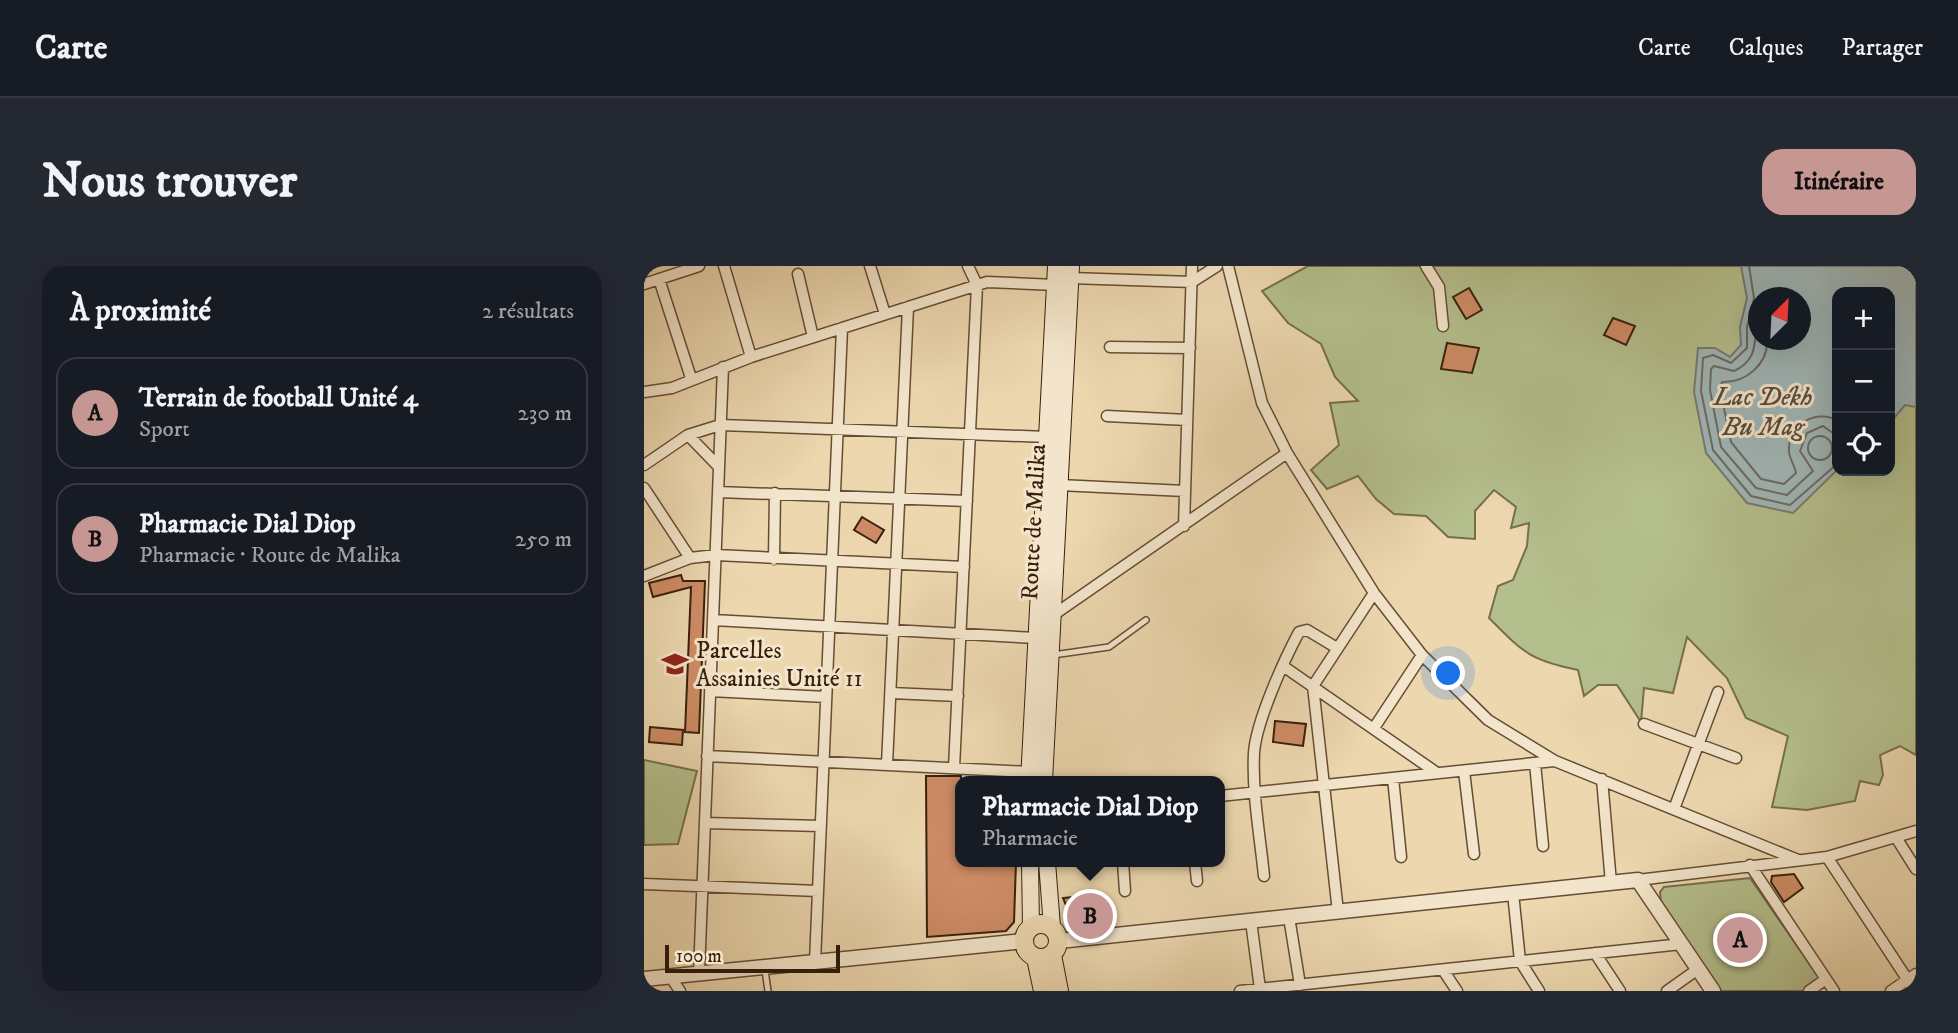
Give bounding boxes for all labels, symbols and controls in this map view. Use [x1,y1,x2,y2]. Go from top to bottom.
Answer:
text: Carte [35,28,107,69]
text: Carte [1638,33,1691,63]
text: Calques [1729,33,1804,63]
text: Partager [1842,33,1923,63]
button: Itinéraire [1762,149,1916,215]
text: Nous trouver [42,151,297,213]
north arrow [1748,287,1811,350]
map controls [1832,287,1895,476]
button: + [1832,287,1895,350]
text: À proximité [70,293,211,330]
text: 2 résultats [482,297,574,326]
button: − [1832,350,1895,413]
water label: Lac Dékh Bu Mag [1711,381,1813,444]
text: Terrain de football Unité 4 [139,382,418,415]
text: A [88,399,102,428]
text: 230 m [518,399,572,428]
button: locate [1832,413,1895,476]
text: Sport [139,415,190,444]
street label: Route de Malika [1015,442,1053,601]
text: Pharmacie Dial Diop [139,508,356,541]
text: B [88,525,102,554]
text: 250 m [515,525,572,554]
text: Pharmacie · Route de Malika [139,541,401,570]
place label: Parcelles Assainies Unité 11 [696,636,863,694]
school or university icon: Parcelles Assainies Unité 11 [660,649,690,679]
your location [1431,656,1465,690]
popup [955,776,1225,867]
text: Pharmacie Dial Diop [982,791,1198,824]
text: Pharmacie [982,824,1078,853]
pin: B [1067,890,1113,942]
pin: A [1717,914,1763,966]
scale bar [665,942,840,974]
text: 100 m [676,945,722,968]

